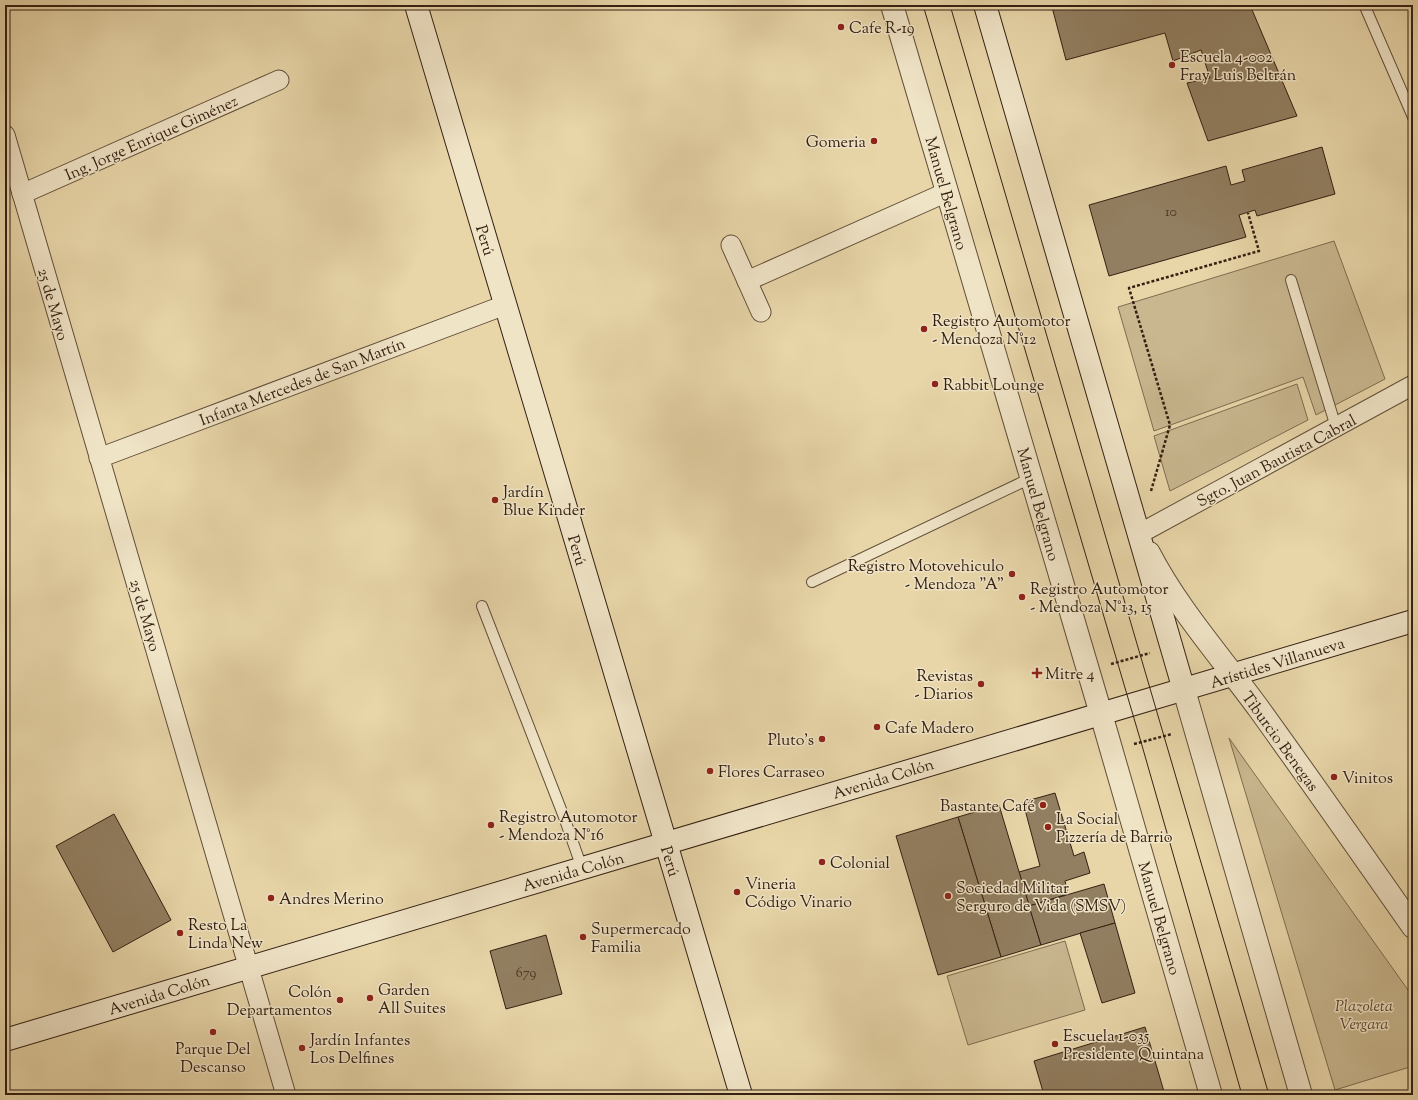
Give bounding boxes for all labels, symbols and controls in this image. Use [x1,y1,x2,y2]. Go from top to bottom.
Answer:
place label: Cafe R-19 [849,18,915,41]
marker: Cafe R-19 [836,22,846,32]
place label: Escuela 4-002 Fray Luis Beltrán [1180,47,1297,88]
marker: Escuela 4-002 Fray Luis Beltrán [1167,60,1177,70]
street label: Ing. Jorge Enrique Giménez [62,91,242,188]
place label: Gomeria [806,132,867,155]
street label: Manuel Belgrano [917,134,972,253]
marker: Gomeria [869,136,879,146]
house number: 10 [1165,203,1177,223]
street label: Perú [468,223,499,259]
street label: 25 de Mayo [30,266,73,344]
place label: Registro Automotor - Mendoza N°12 [932,311,1071,352]
marker: Registro Automotor - Mendoza N°12 [919,324,929,334]
street label: Infanta Mercedes de San Martín [197,333,410,433]
place label: Rabbit Lounge [943,375,1045,398]
marker: Rabbit Lounge [930,379,940,389]
street label: Sgto. Juan Bautista Cabral [1193,410,1362,514]
street label: Manuel Belgrano [1009,445,1064,564]
place label: Jardín Blue Kinder [502,482,585,523]
marker: Jardín Blue Kinder [490,495,500,505]
street label: Perú [560,533,591,569]
place label: Registro Motovehiculo - Mendoza "A" [848,556,1004,597]
marker: Registro Motovehiculo - Mendoza "A" [1007,569,1017,579]
street label: 25 de Mayo [122,577,165,655]
place label: Registro Automotor - Mendoza N°13, 15 [1030,579,1169,620]
marker: Registro Automotor - Mendoza N°13, 15 [1017,592,1027,602]
street label: Arístides Villanueva [1208,633,1349,696]
place label: Mitre 4 [1045,664,1095,687]
place label: Revistas - Diarios [914,666,973,707]
marker: Mitre 4 [1032,668,1042,678]
marker: Revistas - Diarios [976,679,986,689]
street label: Tiburcio Benegas [1235,688,1323,797]
place label: Cafe Madero [885,718,974,741]
marker: Cafe Madero [872,722,882,732]
place label: Pluto's [768,730,814,753]
marker: Pluto's [817,734,827,744]
street label: Avenida Colón [830,754,938,807]
place label: Flores Carraseo [718,762,825,785]
marker: Flores Carraseo [705,766,715,776]
place label: Vinitos [1342,768,1393,791]
marker: Vinitos [1329,772,1339,782]
place label: Bastante Café [940,796,1035,819]
marker: Bastante Café [1038,800,1048,810]
place label: Registro Automotor - Mendoza N°16 [499,807,638,848]
place label: La Social Pizzería de Barrio [1056,809,1173,850]
marker: Registro Automotor - Mendoza N°16 [486,820,496,830]
marker: La Social Pizzería de Barrio [1043,822,1053,832]
street label: Perú [653,844,684,880]
street label: Avenida Colón [520,848,628,899]
place label: Colonial [830,853,891,876]
marker: Colonial [817,857,827,867]
street label: Manuel Belgrano [1130,859,1185,978]
place label: Vineria Código Vinario [745,874,852,915]
place label: Sociedad Militar Serguro de Vida (SMSV) [956,878,1126,919]
marker: Vineria Código Vinario [732,887,742,897]
place label: Andres Merino [279,889,384,912]
marker: Sociedad Militar Serguro de Vida (SMSV) [943,891,953,901]
marker: Andres Merino [266,893,276,903]
place label: Resto La Linda New [188,915,263,956]
place label: Supermercado Familia [591,919,691,960]
marker: Resto La Linda New [175,928,185,938]
marker: Supermercado Familia [578,932,588,942]
house number: 679 [516,964,536,984]
street label: Avenida Colón [106,970,214,1023]
place label: Garden All Suites [378,980,446,1021]
place label: Colón Departamentos [227,982,333,1023]
marker: Garden All Suites [365,993,375,1003]
marker: Colón Departamentos [335,995,345,1005]
park label: Plazoleta Vergara [1335,996,1393,1037]
place label: Escuela 1-035 Presidente Quintana [1063,1026,1205,1067]
marker: Parque Del Descanso [208,1027,218,1037]
place label: Jardín Infantes Los Delfines [309,1030,410,1071]
place label: Parque Del Descanso [175,1039,251,1080]
marker: Escuela 1-035 Presidente Quintana [1050,1039,1060,1049]
marker: Jardín Infantes Los Delfines [297,1043,307,1053]

